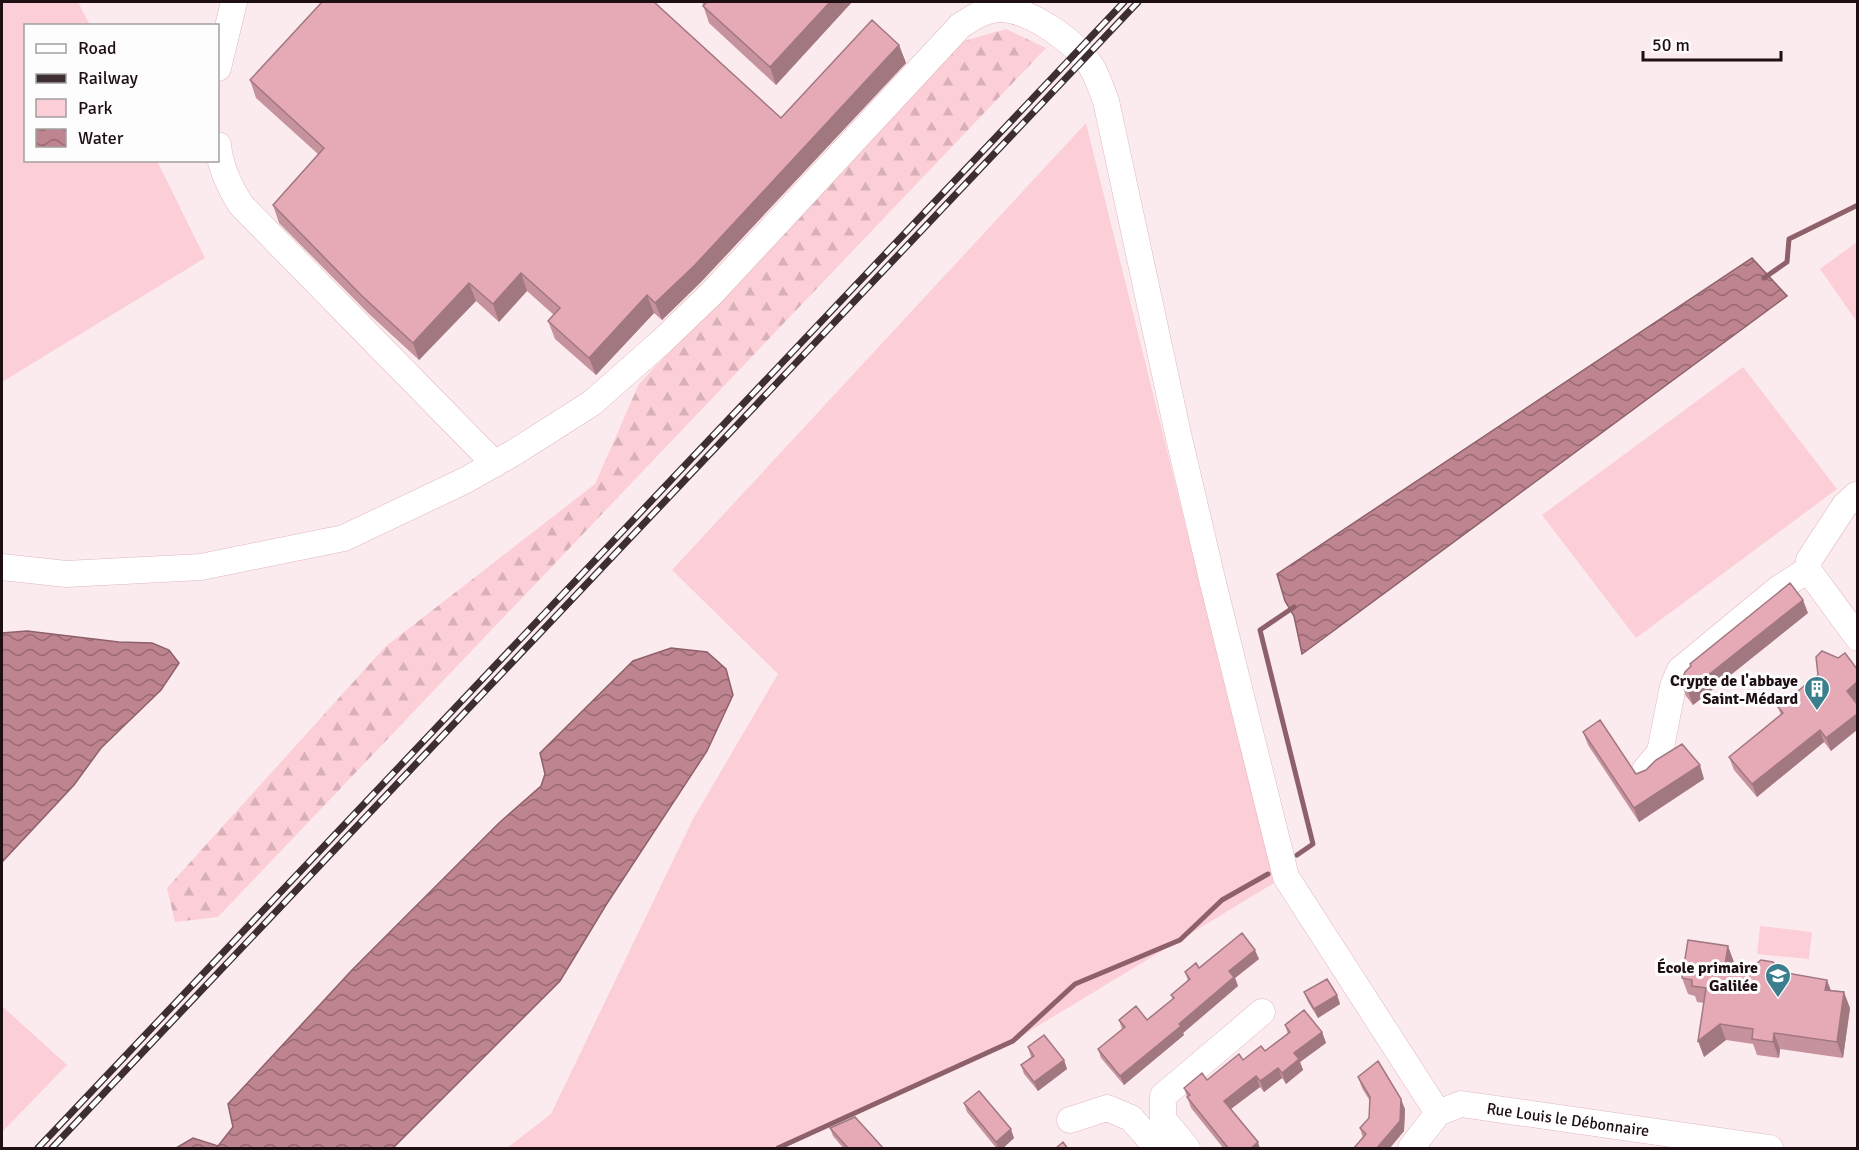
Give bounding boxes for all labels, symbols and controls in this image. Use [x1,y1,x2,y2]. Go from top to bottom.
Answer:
legend [24,24,219,162]
scale bar [1643,24,1781,62]
text: 50 m [1652,34,1690,56]
text: Road [78,37,117,59]
text: Railway [78,67,139,89]
text: Park [78,97,113,119]
text: Water [78,127,124,149]
place label: Crypte de l'abbaye Saint-Médard [1670,671,1798,709]
building icon: Crypte de l'abbaye Saint-Médard [1802,674,1832,712]
place label: École primaire Galilée [1657,958,1758,996]
school or university icon: École primaire Galilée [1763,961,1793,999]
street label: Rue Louis le Débonnaire [1485,1099,1650,1141]

